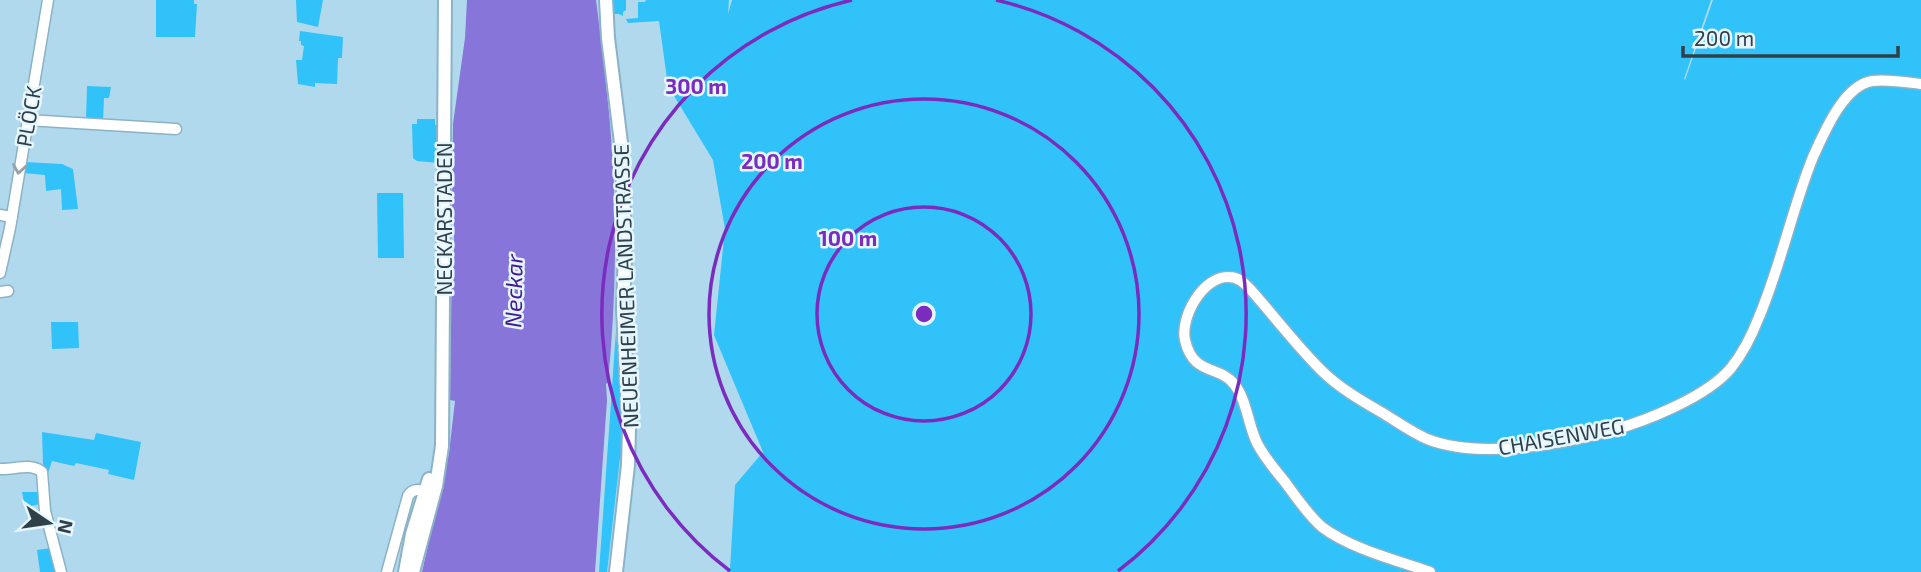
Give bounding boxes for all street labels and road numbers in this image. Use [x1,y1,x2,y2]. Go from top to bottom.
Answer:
street label: PLÖCK [10,83,46,148]
street label: NECKARSTADEN [431,142,456,296]
street label: NEUENHEIMER LANDSTRASSE [608,144,642,428]
street label: CHAISENWEG [1496,413,1626,459]

